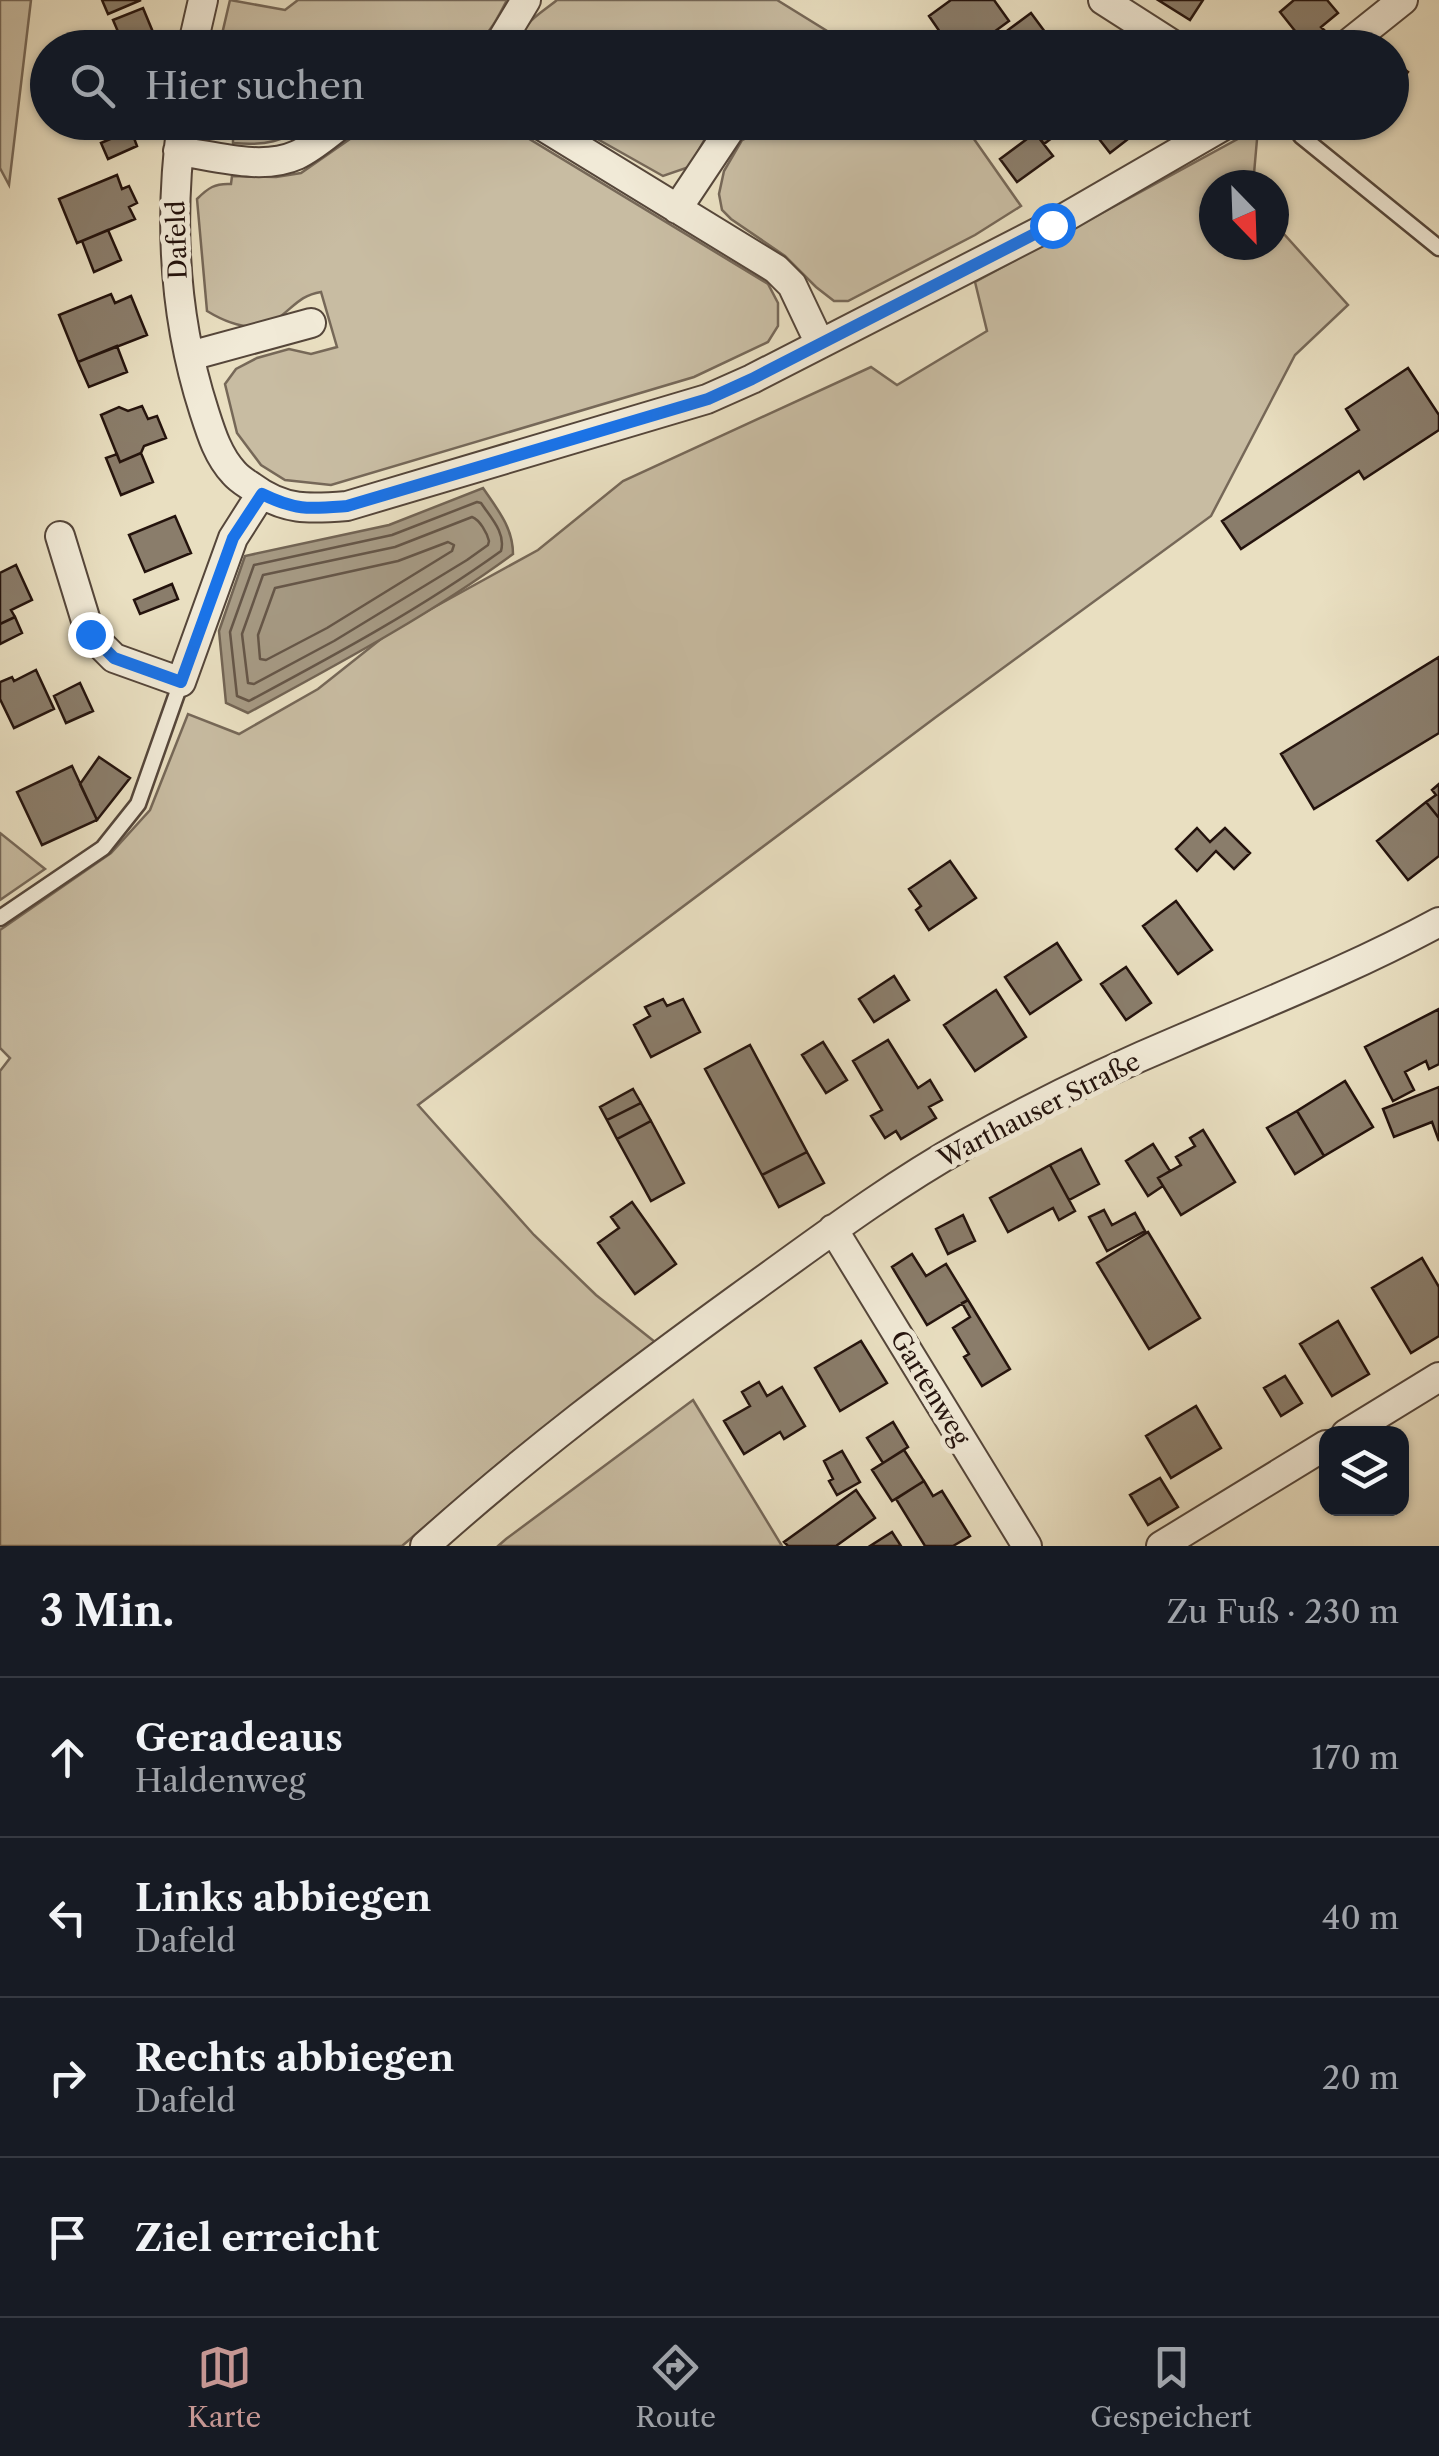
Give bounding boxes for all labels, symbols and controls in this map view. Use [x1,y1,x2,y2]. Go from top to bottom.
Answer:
search box [30,30,1409,140]
icon: search [65,58,120,113]
text: Hier suchen [145,62,365,109]
north arrow [1199,170,1289,260]
street label: Dafeld [160,200,194,280]
route start [1030,203,1076,249]
route end [68,612,114,658]
street label: Warthauser Straße [932,1046,1145,1175]
street label: Gartenweg [884,1325,977,1452]
map controls [1319,1426,1409,1516]
button: layers [1319,1426,1409,1516]
text: 3 Min. [40,1585,174,1637]
text: Zu Fuß · 230 m [1167,1592,1399,1631]
text: Geradeaus [135,1714,343,1761]
icon: ahead [40,1730,95,1785]
text: 170 m [1311,1738,1399,1777]
text: Haldenweg [135,1761,306,1800]
text: Links abbiegen [135,1874,431,1921]
icon: left [40,1890,95,1945]
text: 40 m [1322,1898,1399,1937]
text: Dafeld [135,1921,236,1960]
text: Rechts abbiegen [135,2034,454,2081]
icon: right [40,2050,95,2105]
text: 20 m [1322,2058,1399,2097]
text: Dafeld [135,2081,236,2120]
icon: arrive [40,2210,95,2265]
text: Ziel erreicht [135,2214,379,2261]
tab: Karte [187,2340,261,2434]
tab: Route [636,2340,716,2434]
tab: Gespeichert [1090,2340,1252,2434]

